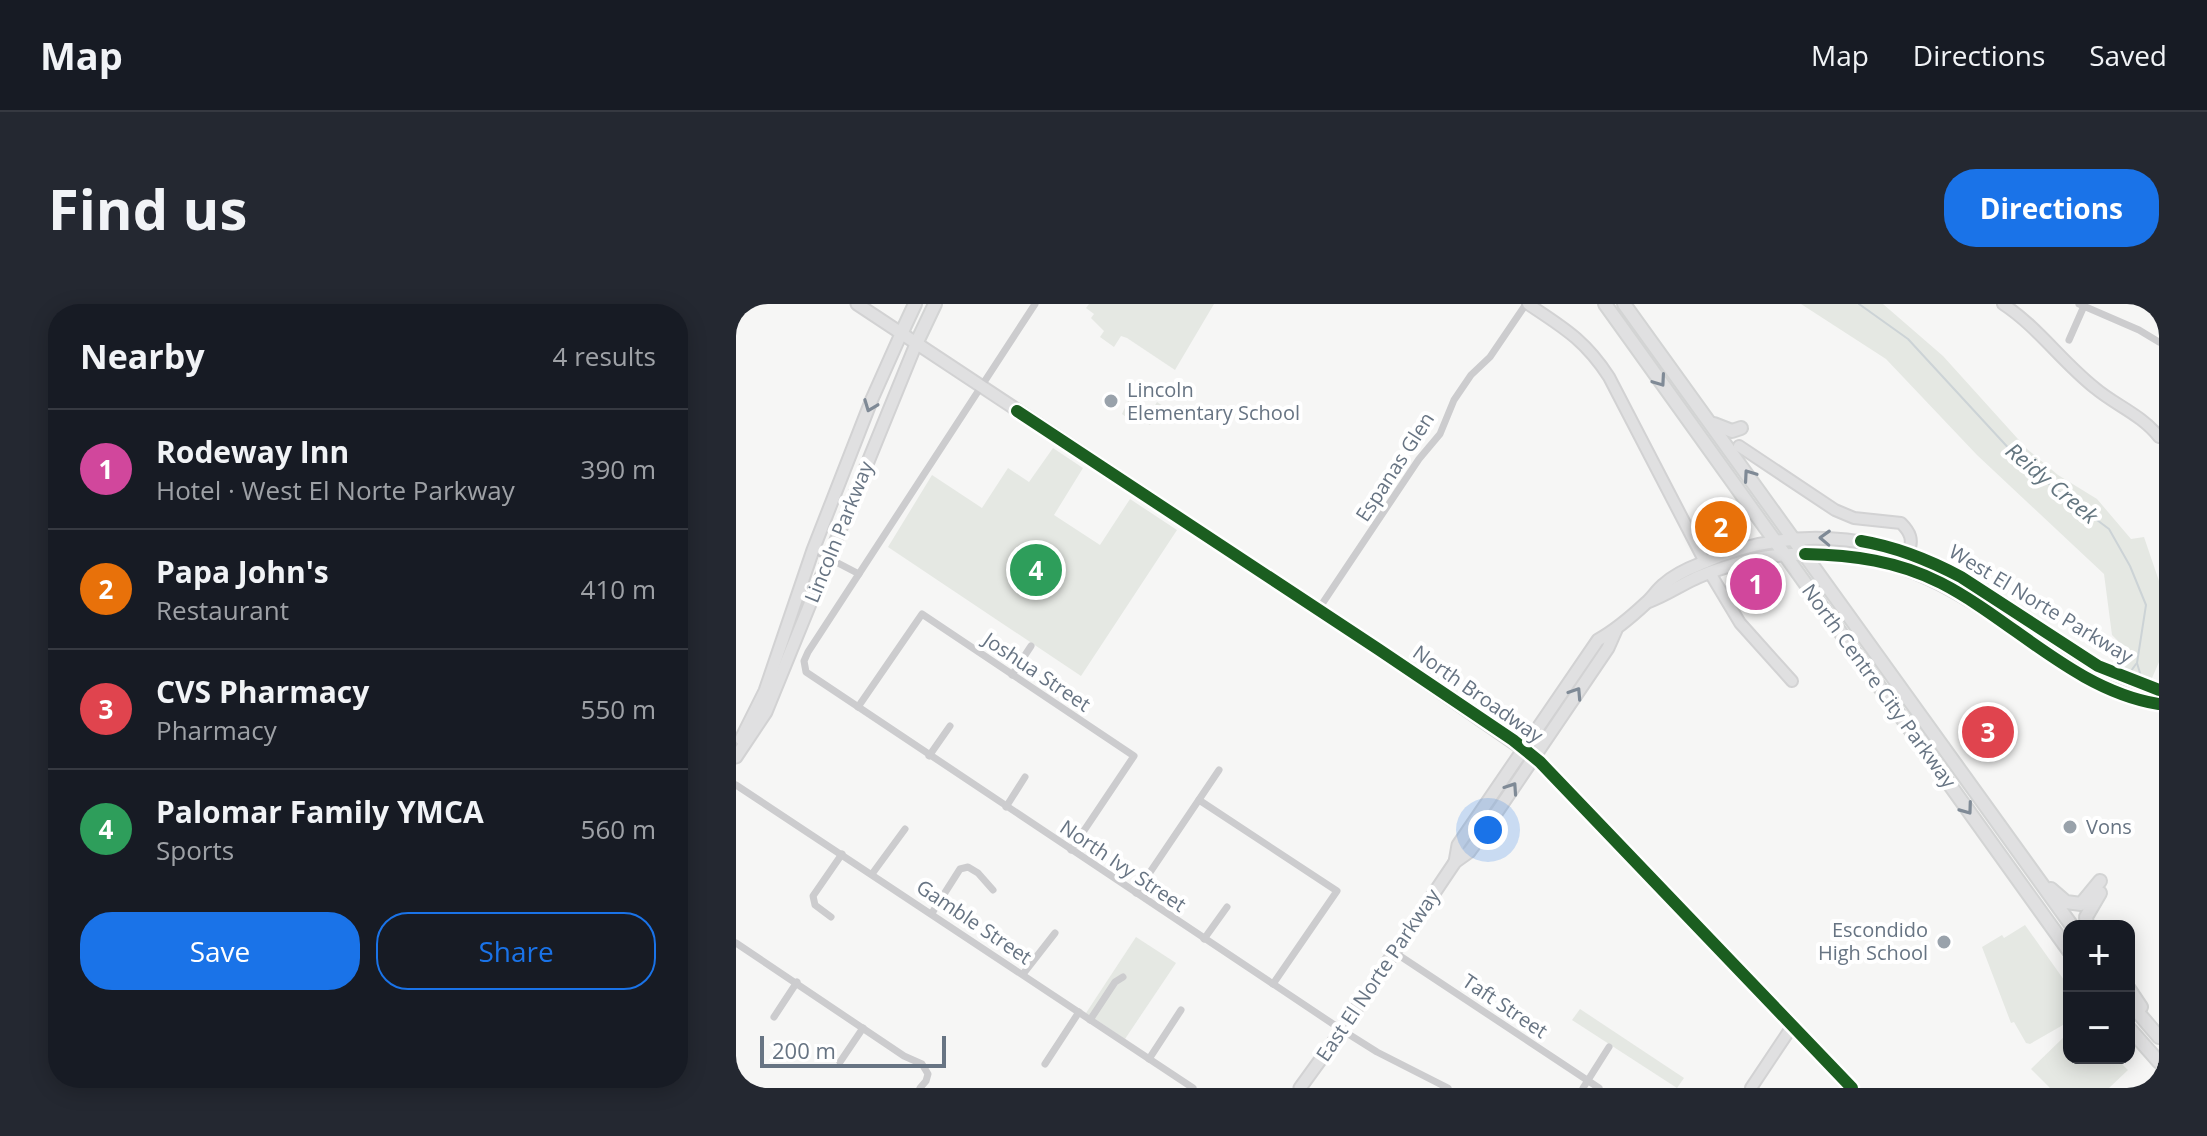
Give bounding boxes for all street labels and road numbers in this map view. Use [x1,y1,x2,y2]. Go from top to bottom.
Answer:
street label: Espanas Glen [1349,407,1440,527]
street label: Lincoln Parkway [798,456,880,607]
street label: West El Norte Parkway [1944,538,2139,670]
street label: North Centre City Parkway [1796,578,1963,794]
street label: Joshua Street [977,625,1096,717]
street label: North Broadway [1408,639,1549,749]
street label: North Ivy Street [1055,813,1192,918]
street label: Gamble Street [911,873,1037,970]
street label: East El Norte Parkway [1310,882,1446,1066]
street label: Taft Street [1458,967,1553,1044]

